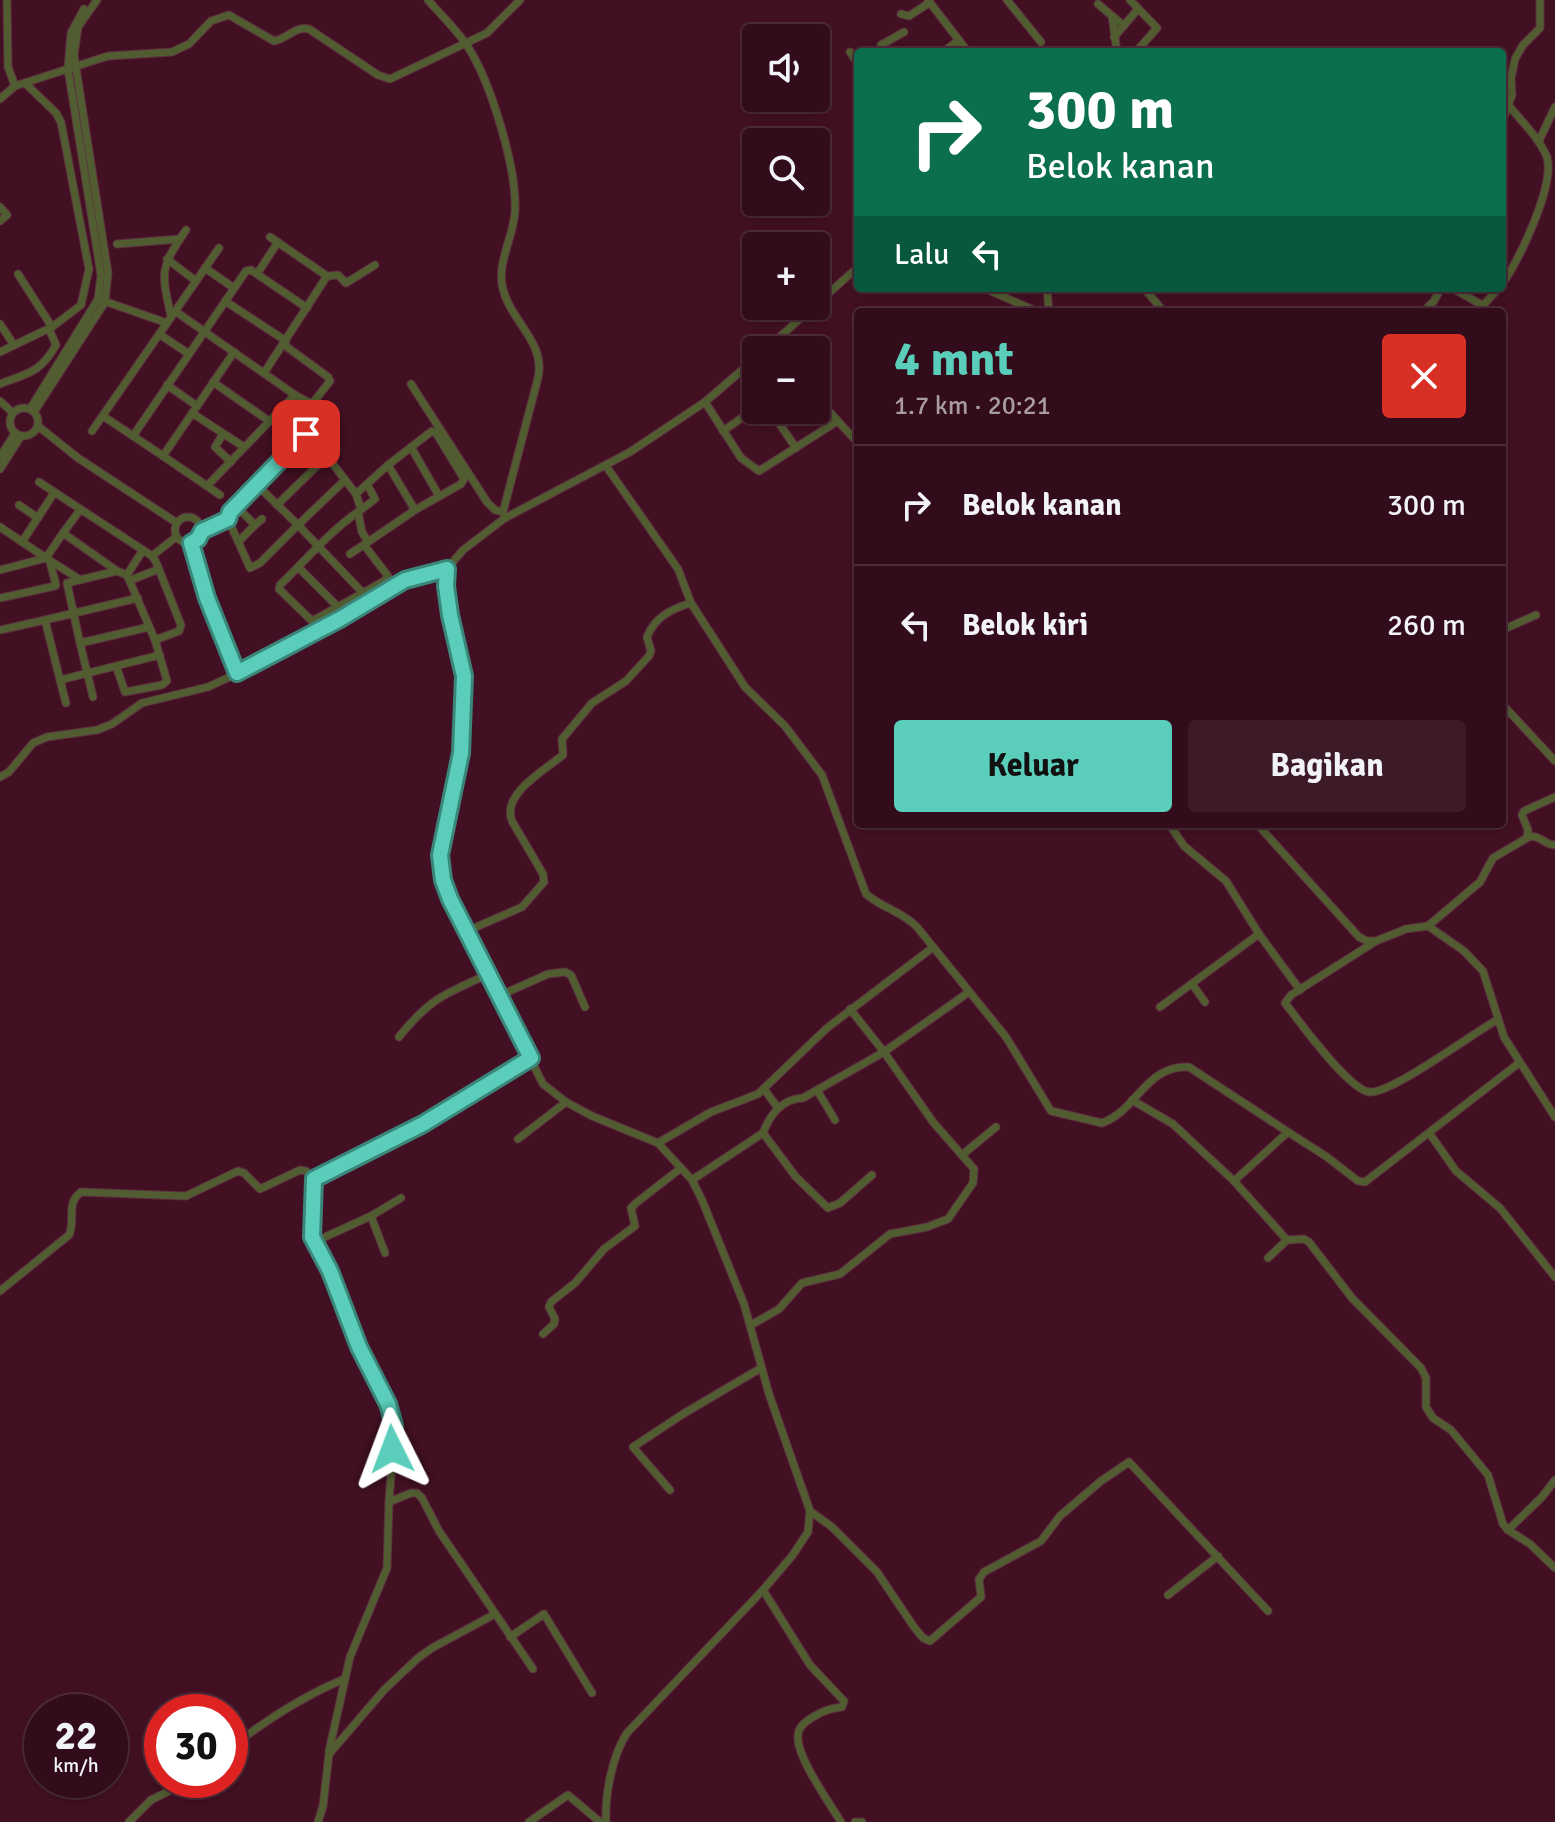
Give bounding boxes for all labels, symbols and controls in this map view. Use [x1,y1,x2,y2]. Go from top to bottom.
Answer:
map controls [742,24,830,424]
button: sound [742,24,830,112]
text: 300 m [1026,75,1174,144]
icon: right [894,80,998,184]
button: search [742,128,830,216]
text: Belok kanan [1026,144,1215,189]
button: + [742,232,830,320]
icon: left [965,232,1009,276]
text: Lalu [894,236,949,273]
text: 4 mnt [894,330,1014,389]
button: close [1382,334,1466,418]
button: − [742,336,830,424]
text: 1.7 km · 20:21 [894,390,1051,422]
pin [272,400,340,468]
icon: arrive [284,412,328,456]
icon: right [894,483,938,527]
text: Belok kanan [962,487,1122,524]
text: 300 m [1387,487,1466,524]
icon: left [894,603,938,647]
text: Belok kiri [962,607,1088,644]
text: 260 m [1387,607,1466,644]
button: Keluar [894,720,1172,812]
button: Bagikan [1188,720,1466,812]
position arrow [350,1407,434,1491]
speed limit sign: 30 [144,1694,248,1798]
text: 22 [54,1711,98,1761]
text: km/h [53,1753,99,1778]

